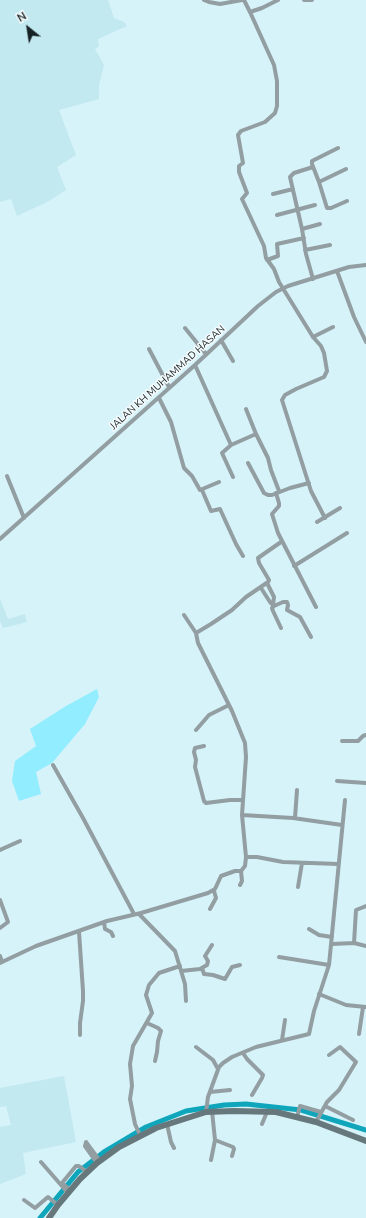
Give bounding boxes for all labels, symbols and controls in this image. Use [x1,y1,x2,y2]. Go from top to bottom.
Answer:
north arrow [8,8,48,48]
text: N [14,9,29,26]
street label: JALAN KH MUHAMMAD HASAN [108,323,228,433]

